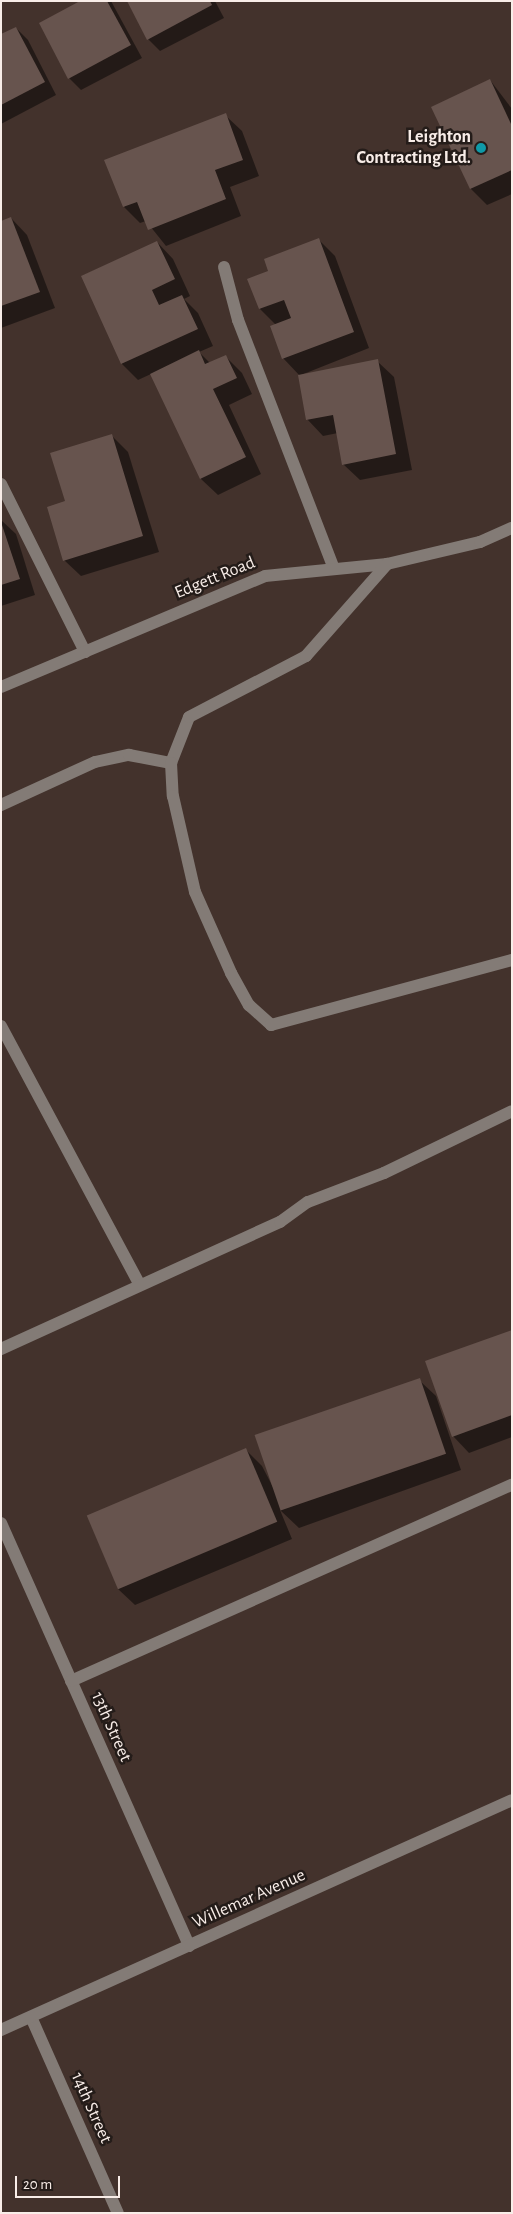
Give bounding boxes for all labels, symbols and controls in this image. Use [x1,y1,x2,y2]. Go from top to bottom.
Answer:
place label: Leighton Contracting Ltd. [357,127,471,170]
marker: Leighton Contracting Ltd. [475,142,487,154]
street label: Edgett Road [172,552,258,604]
street label: 13th Street [86,1689,136,1765]
street label: Willemar Avenue [189,1864,309,1934]
street label: 14th Street [66,2069,116,2147]
scale bar [18,2166,122,2198]
text: 20 m [23,2177,52,2192]

